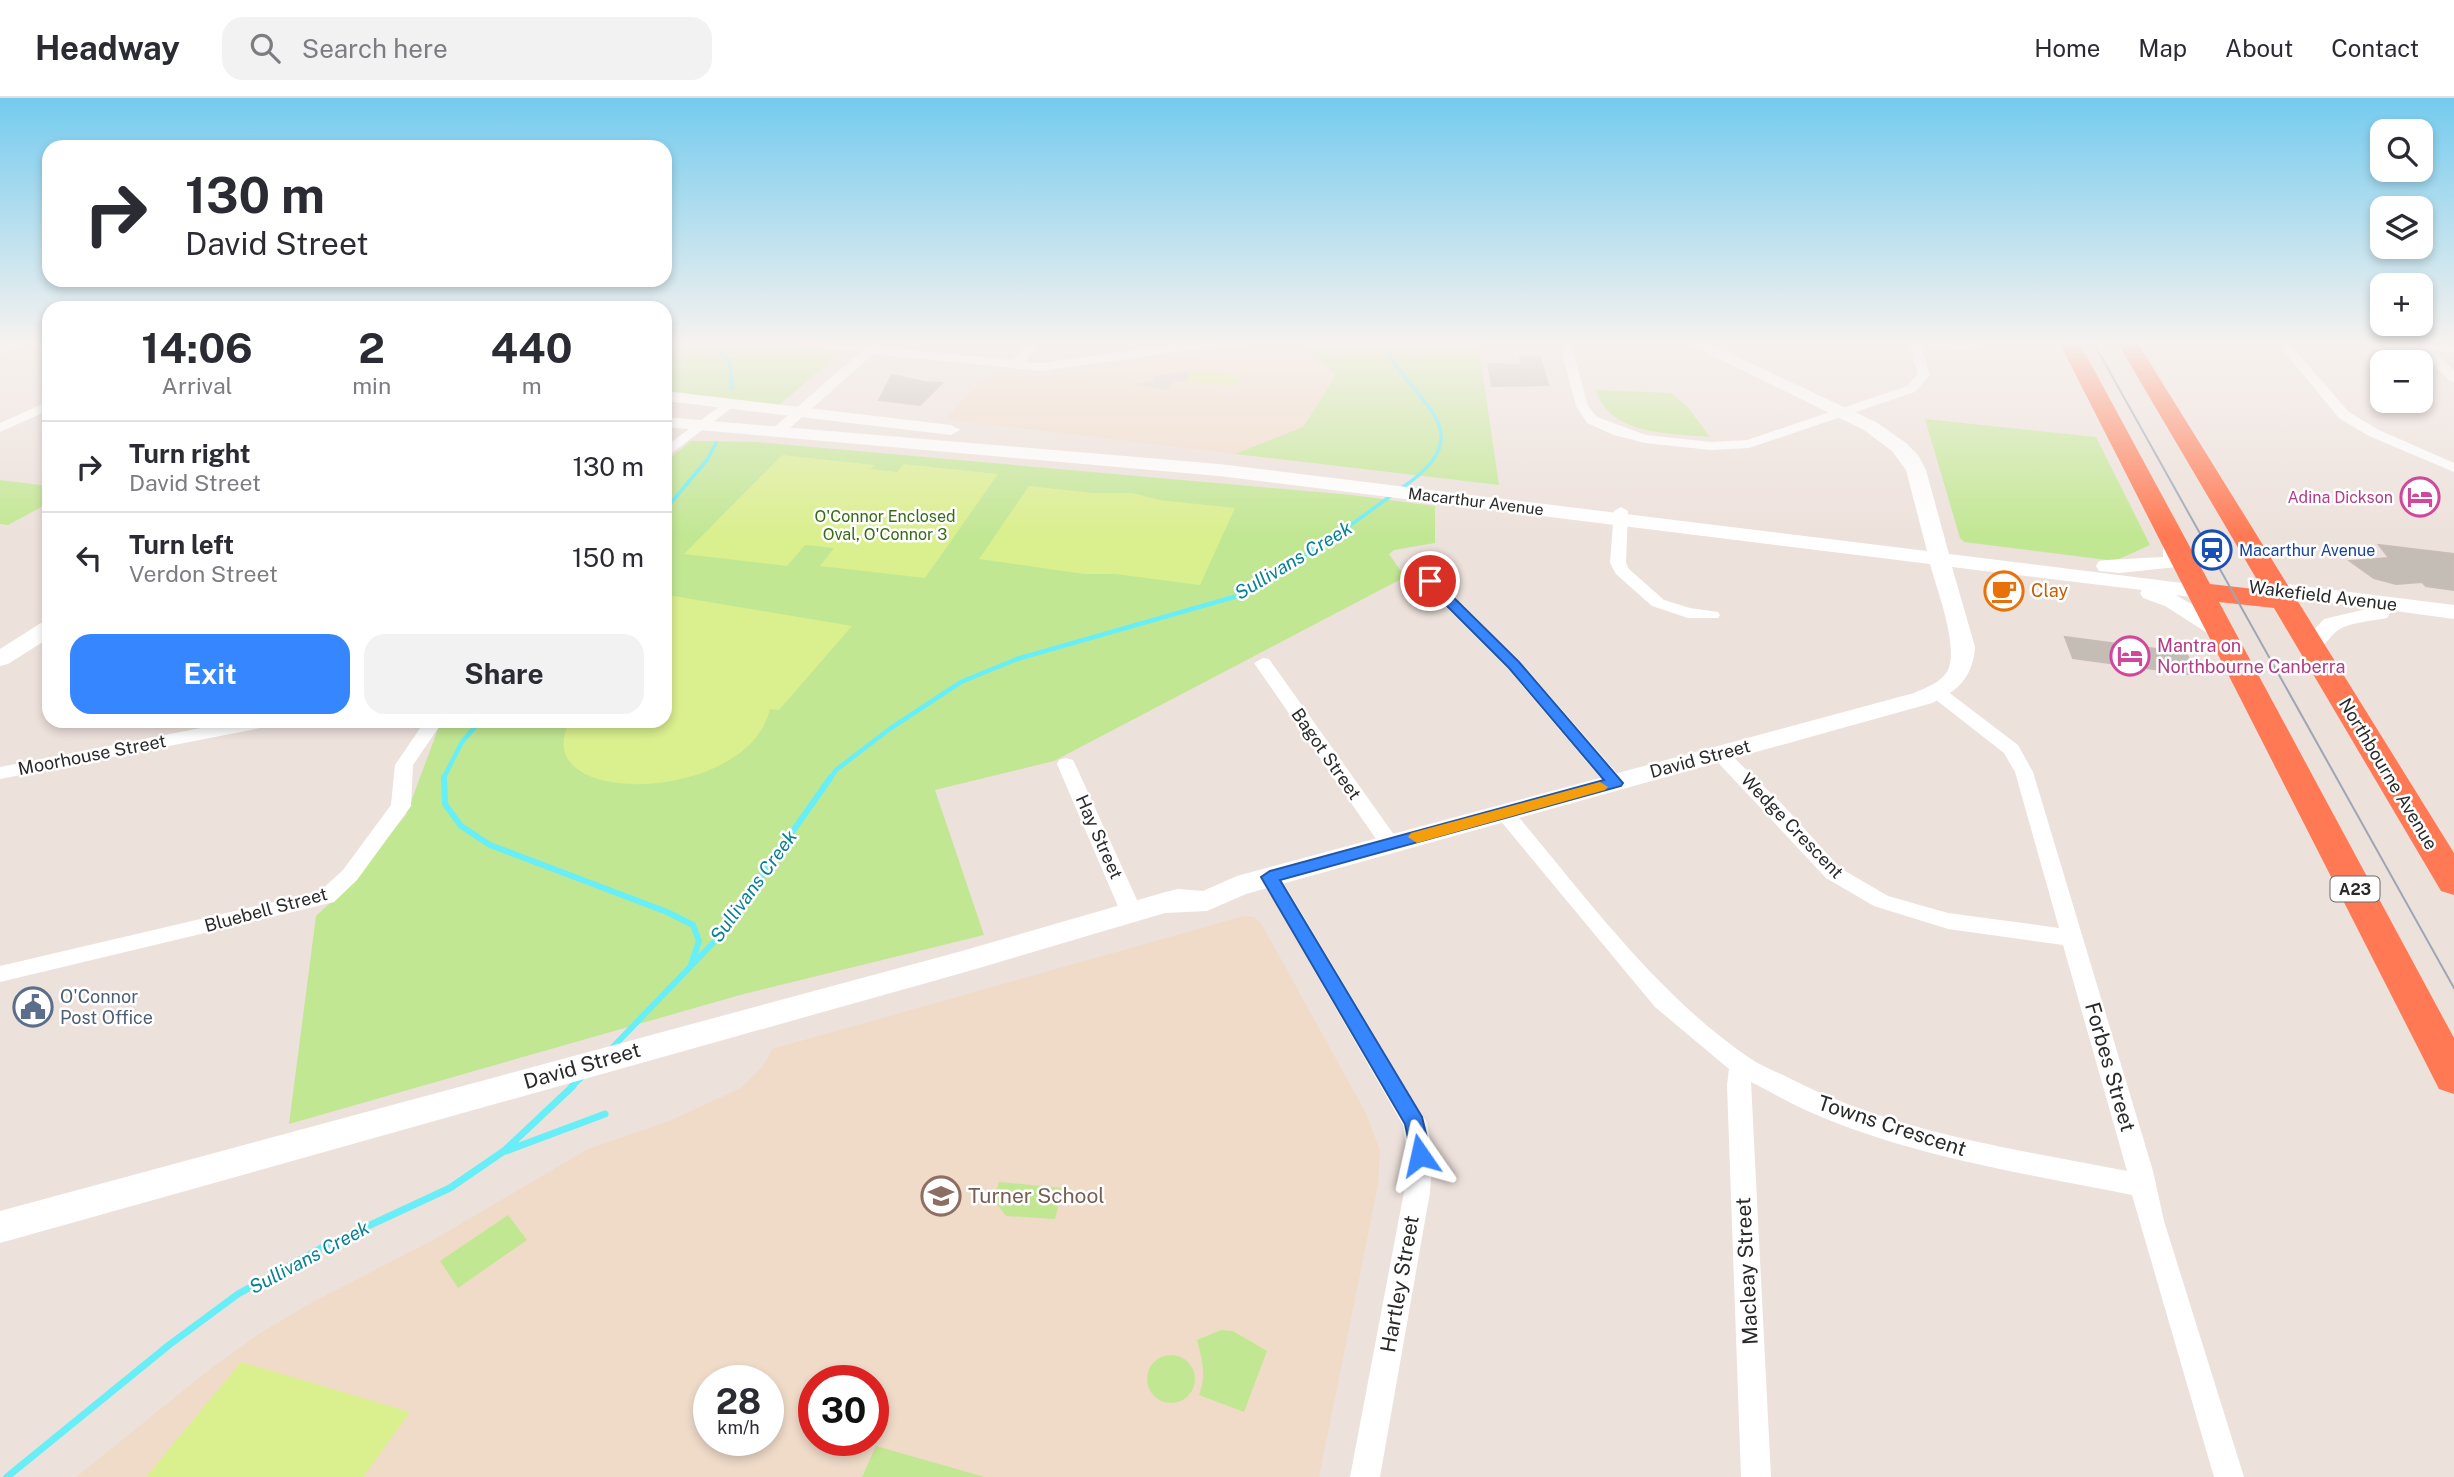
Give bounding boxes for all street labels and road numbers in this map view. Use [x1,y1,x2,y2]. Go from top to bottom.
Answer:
street label: Macarthur Avenue [1407,484,1545,519]
street label: Wakefield Avenue [2248,576,2399,615]
street label: Northbourne Avenue [2335,694,2442,853]
street label: Bagot Street [1287,704,1366,803]
street label: Moorhouse Street [16,730,168,779]
street label: David Street [1647,735,1753,782]
street label: Wedge Crescent [1737,769,1848,883]
street label: Hay Street [1072,791,1127,882]
road number: A23 [2330,876,2380,902]
street label: Bluebell Street [202,883,330,936]
street label: Forbes Street [2080,999,2141,1135]
street label: David Street [520,1037,643,1094]
street label: Towns Crescent [1815,1090,1970,1161]
street label: Macleay Street [1730,1197,1763,1346]
street label: Hartley Street [1375,1213,1424,1354]

